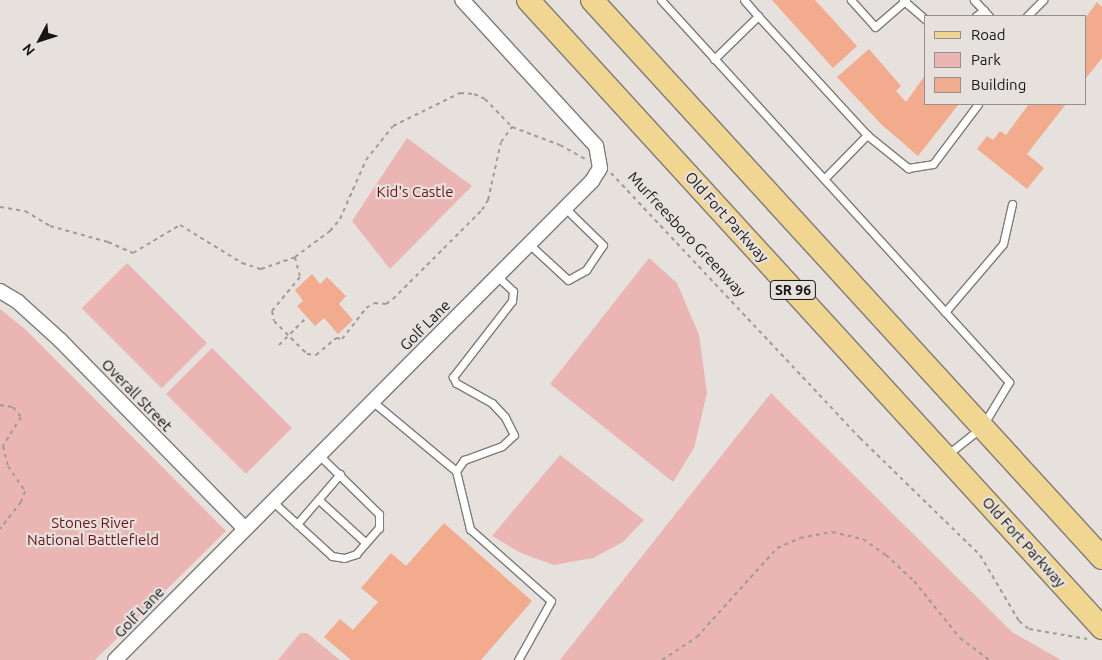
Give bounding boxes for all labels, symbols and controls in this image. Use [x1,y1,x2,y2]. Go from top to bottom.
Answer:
north arrow [15,15,65,65]
legend [924,15,1087,105]
text: Road [971,26,1006,43]
text: N [19,41,38,59]
text: Park [971,51,1001,68]
text: Building [971,76,1026,93]
street label: Murfreesboro Greenway [624,168,750,300]
street label: Old Fort Parkway [682,168,772,266]
park label: Kid's Castle [377,183,453,201]
road number: SR 96 [769,278,817,302]
street label: Golf Lane [396,296,454,354]
street label: Overall Street [98,355,176,435]
street label: Old Fort Parkway [979,493,1069,591]
park label: Stones River National Battlefield [27,513,159,548]
street label: Golf Lane [110,583,168,641]

